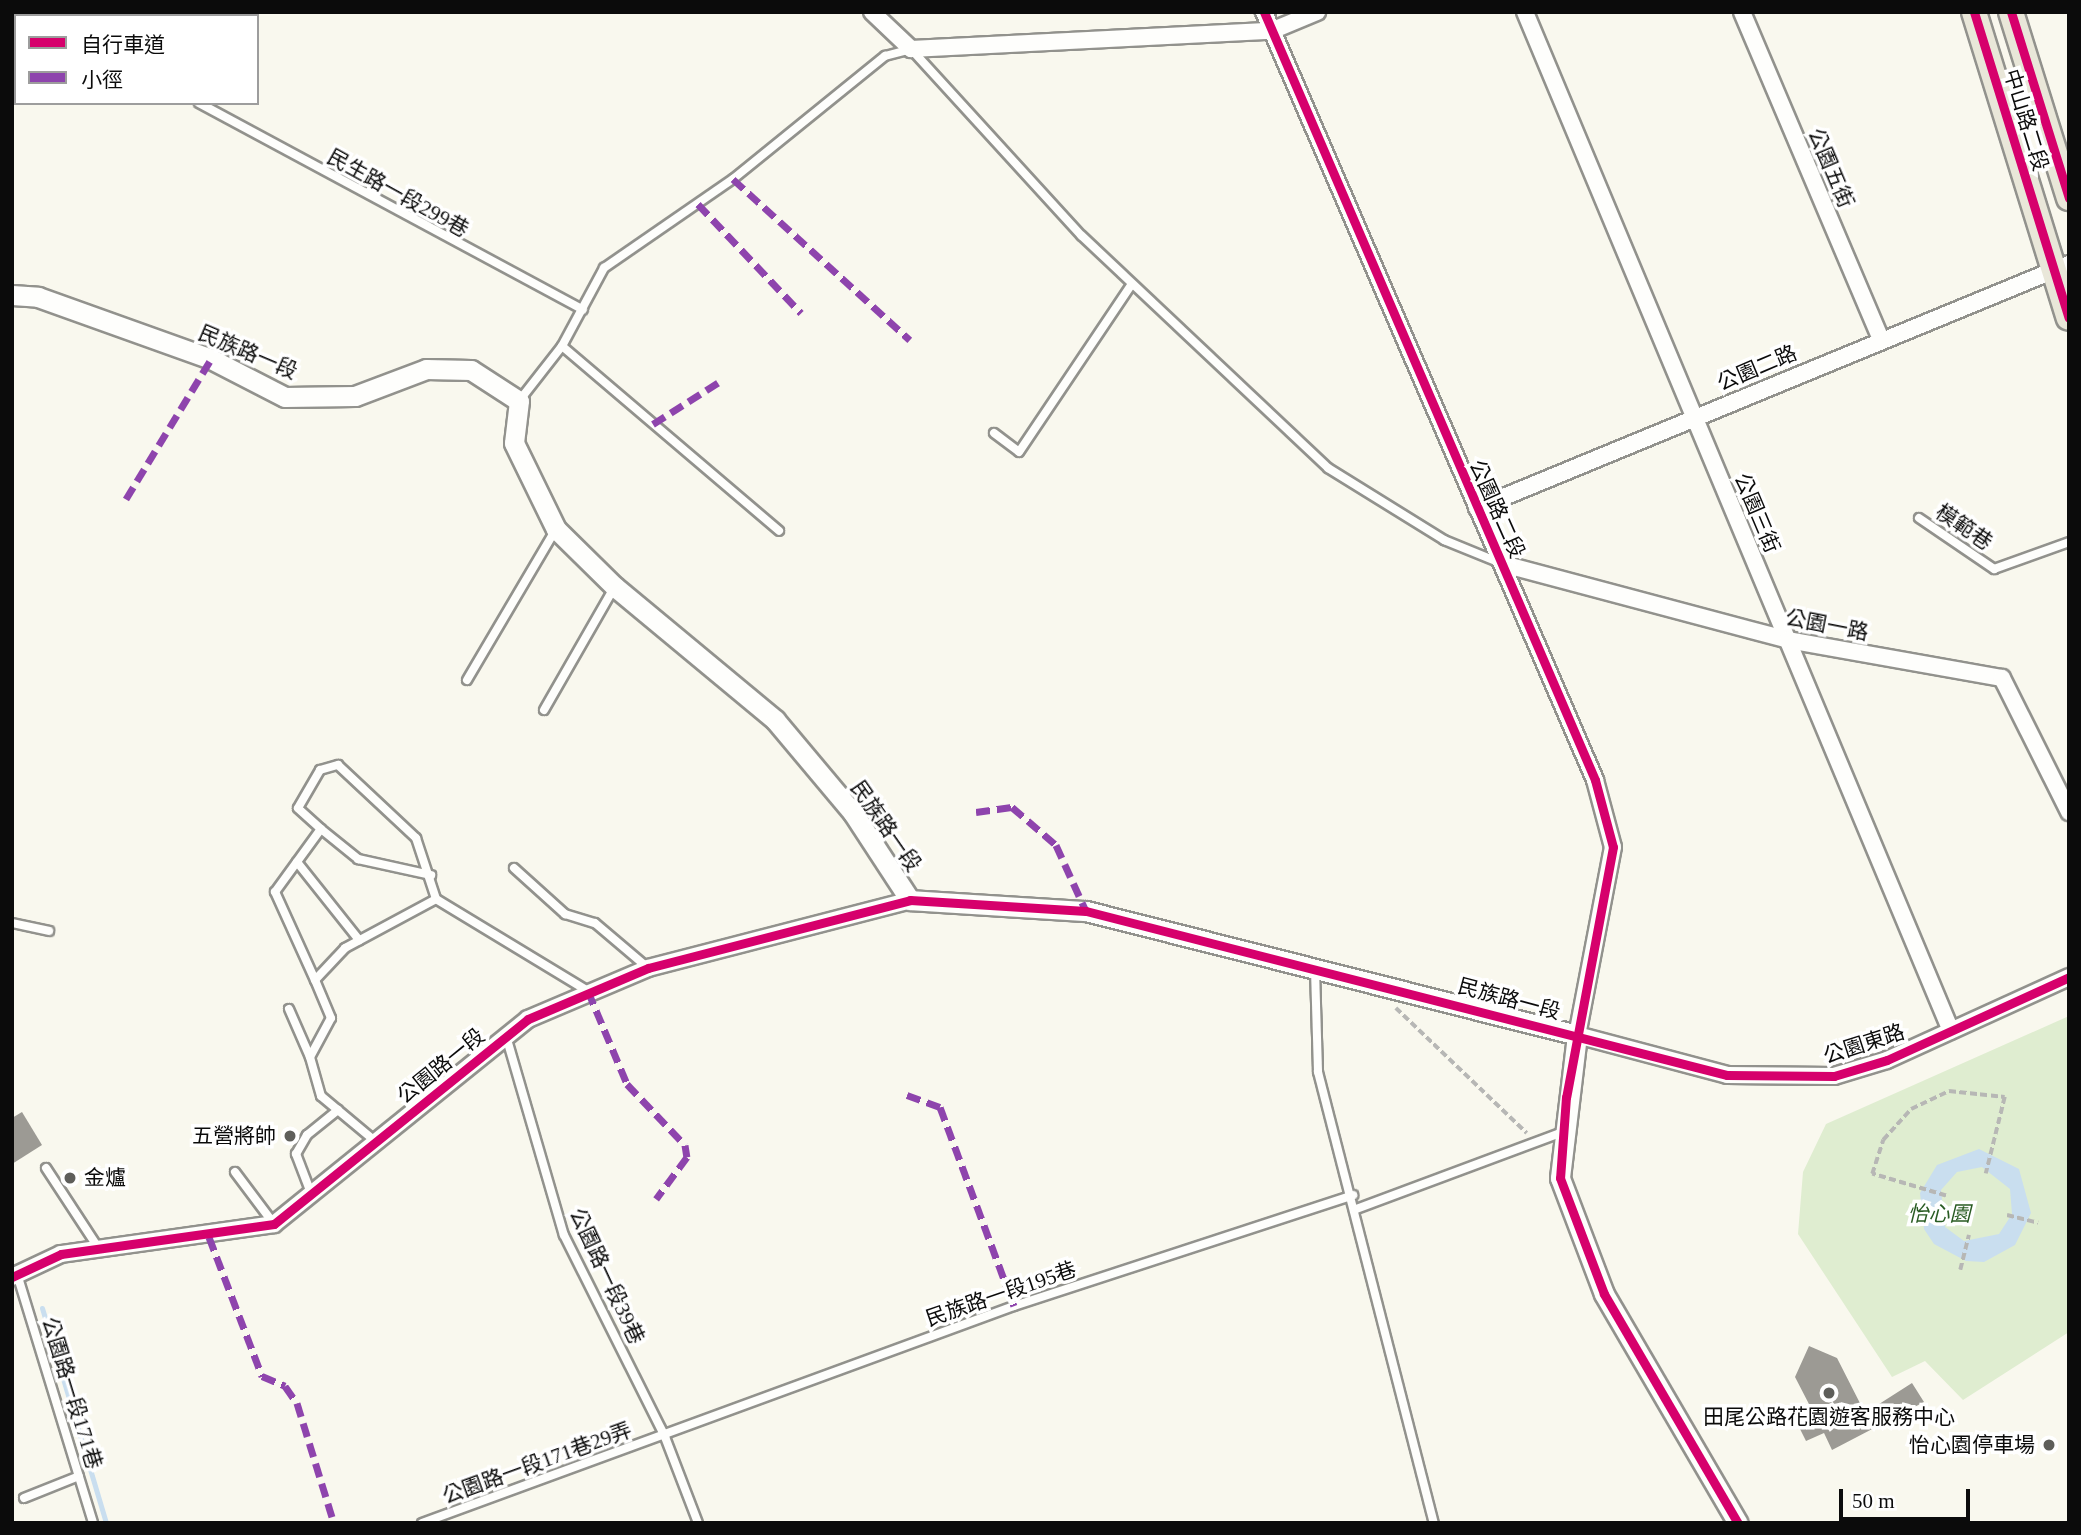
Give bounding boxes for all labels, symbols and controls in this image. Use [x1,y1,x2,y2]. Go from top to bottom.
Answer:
legend [14,14,259,105]
text: 自行車道 [81,33,165,57]
street label: 中山路二段 [1999,66,2053,174]
text: 小徑 [81,68,123,92]
street label: 公園五街 [1803,124,1859,212]
street label: 民生路一段299巷 [323,144,473,242]
street label: 民族路一段 [195,320,301,384]
street label: 公園二路 [1713,340,1801,396]
street label: 公園路二段 [1464,456,1530,562]
street label: 公園三街 [1729,469,1785,557]
street label: 模範巷 [1931,499,1997,555]
street label: 公園一路 [1783,605,1871,645]
street label: 民族路一段 [846,776,926,876]
street label: 民族路一段 [1455,973,1563,1025]
street label: 公園東路 [1820,1019,1908,1069]
street label: 公園路一段 [392,1023,490,1109]
place label: 五營將帥 [192,1123,276,1149]
marker: 五營將帥 [282,1128,298,1144]
place label: 金爐 [84,1165,126,1191]
marker: 金爐 [62,1170,78,1186]
park label: 怡心園 [1908,1201,1970,1227]
street label: 公園路一段39巷 [565,1204,649,1348]
street label: 民族路一段195巷 [922,1256,1080,1332]
street label: 公園路一段171巷 [37,1314,107,1472]
marker: 田尾公路花園遊客服務中心 [1821,1385,1837,1401]
place label: 田尾公路花園遊客服務中心 [1703,1404,1955,1430]
street label: 公園路一段171巷29弄 [439,1417,635,1509]
place label: 怡心園停車場 [1909,1432,2035,1458]
marker: 怡心園停車場 [2041,1437,2057,1453]
scale bar [1843,1476,1974,1520]
text: 50 m [1852,1489,1895,1513]

